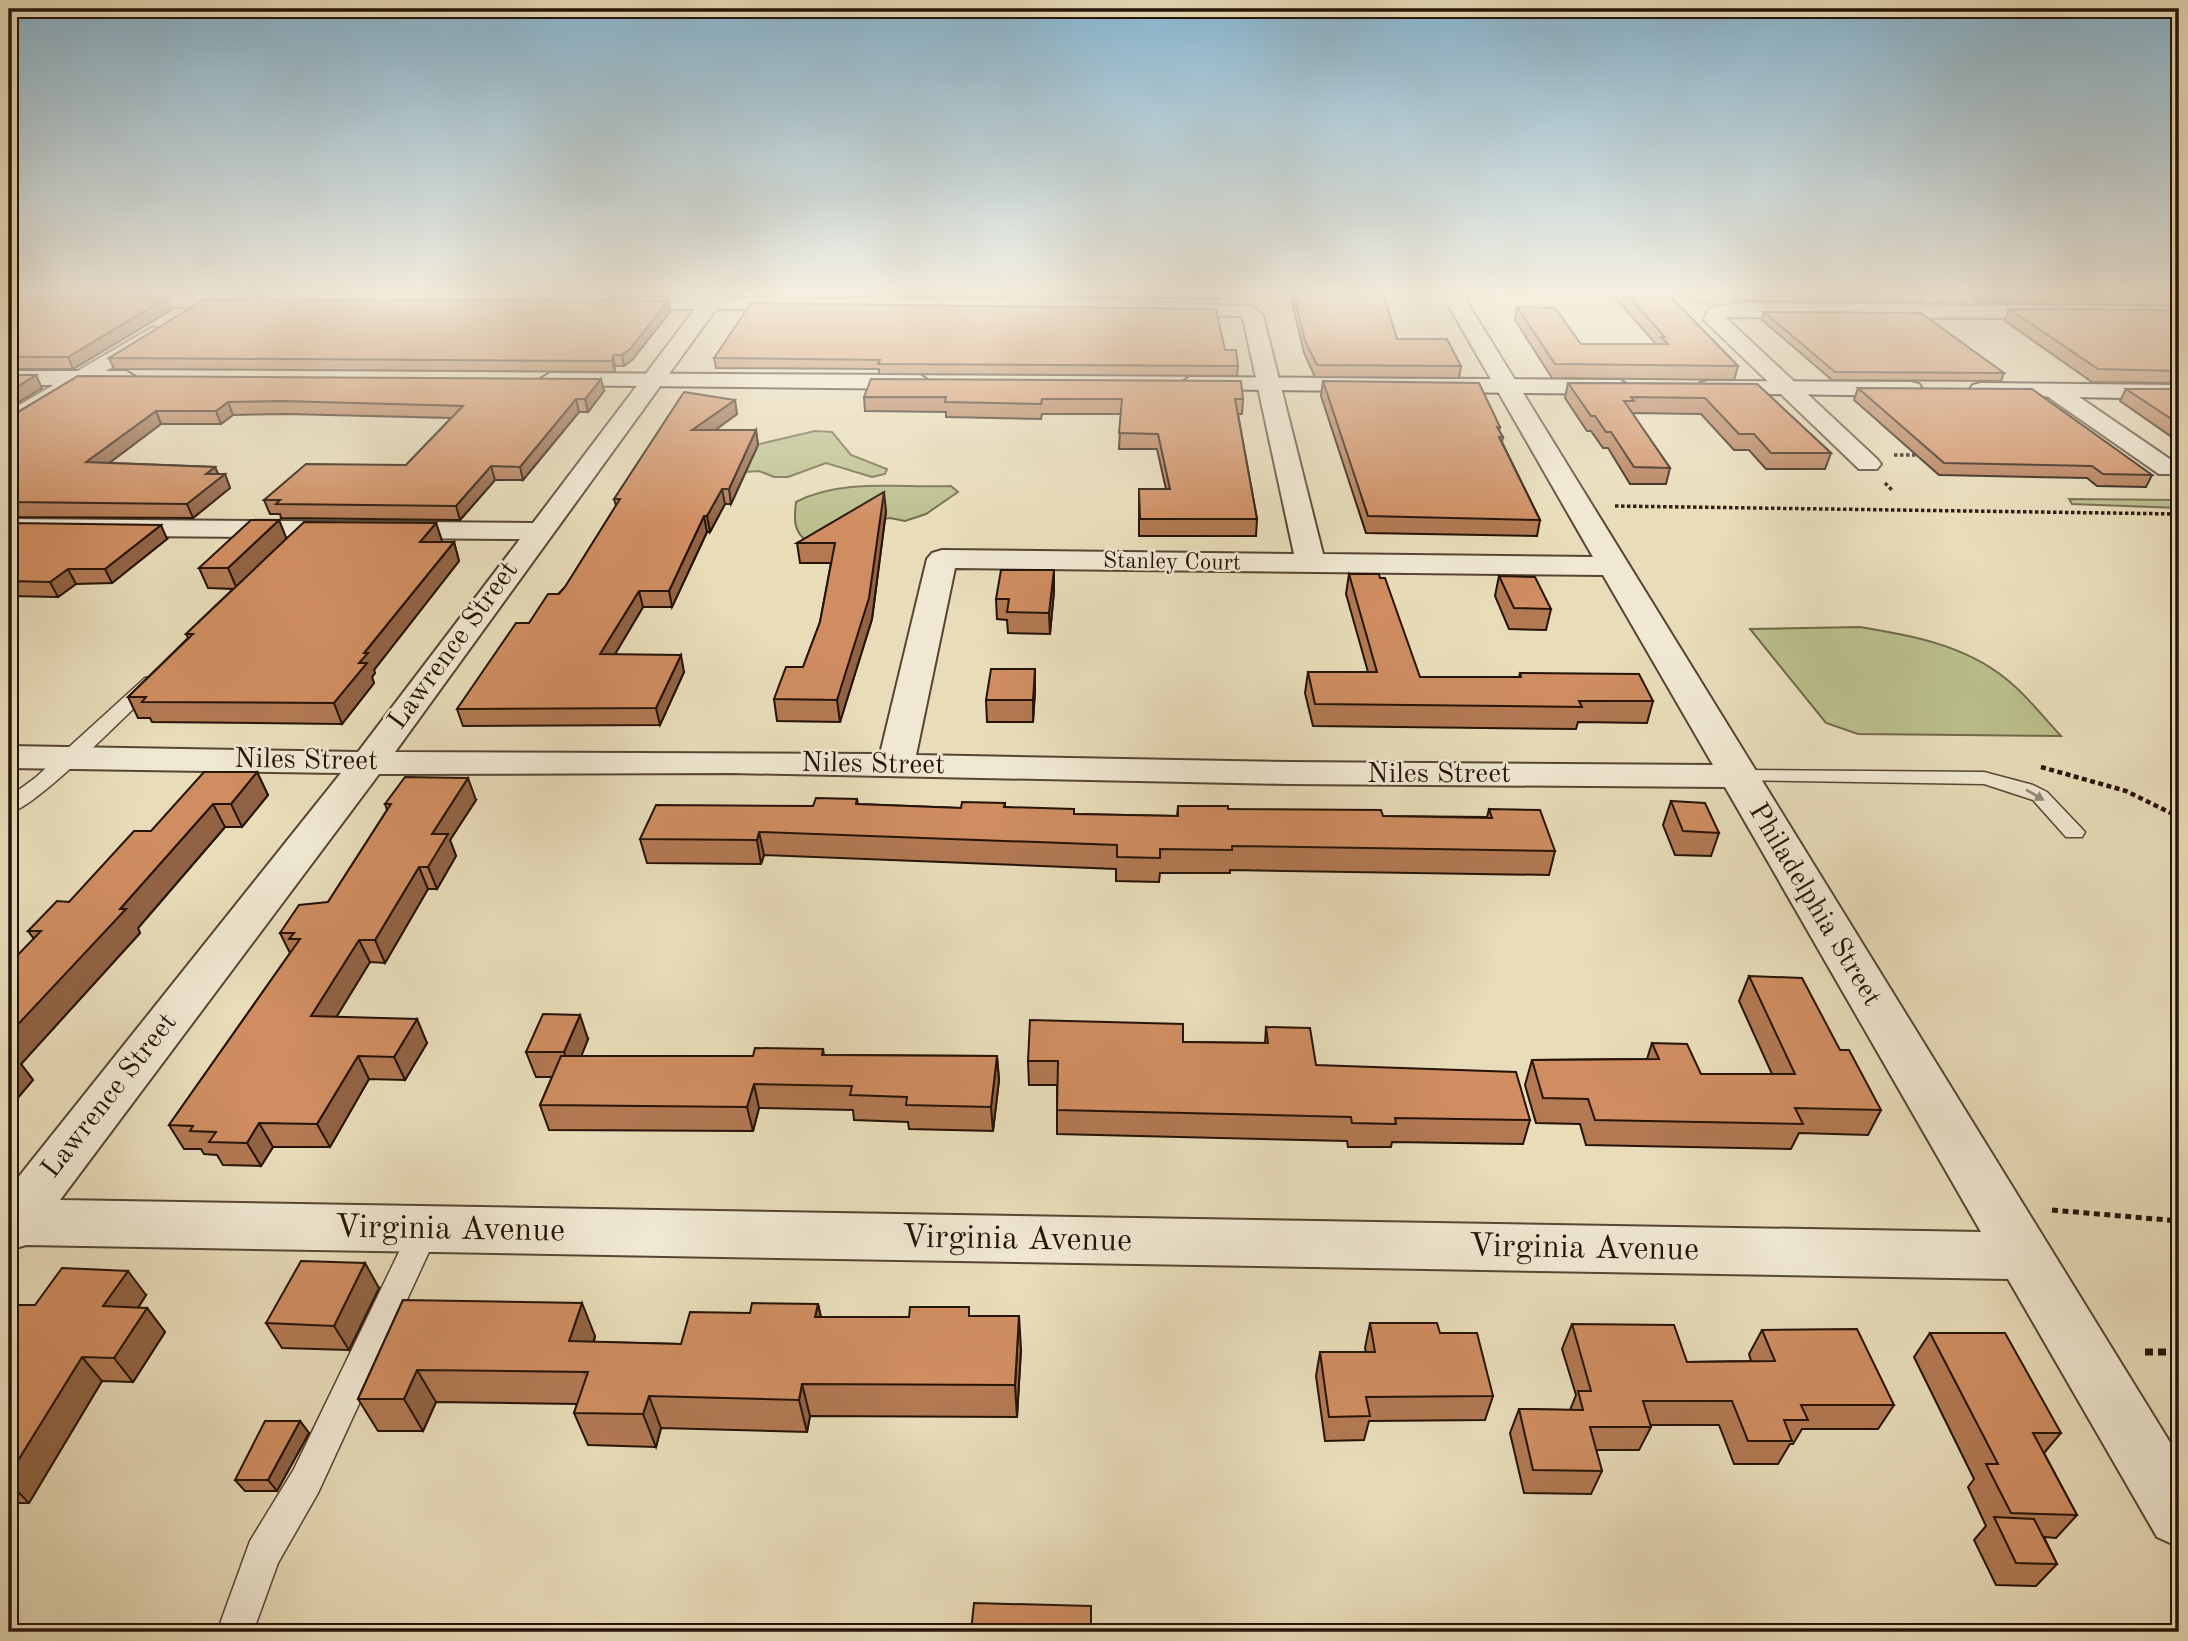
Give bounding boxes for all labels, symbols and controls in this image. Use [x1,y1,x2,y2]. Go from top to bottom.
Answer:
street label: Stanley Court [1103,549,1241,575]
street label: Lawrence Street [384,557,524,735]
street label: Niles Street [234,746,378,776]
street label: Niles Street [801,750,945,780]
street label: Niles Street [1367,761,1511,789]
one-way arrow [2026,789,2045,801]
street label: Philadelphia Street [1742,799,1886,1011]
street label: Lawrence Street [37,1008,183,1184]
street label: Virginia Avenue [335,1211,565,1249]
street label: Virginia Avenue [902,1221,1132,1259]
street label: Virginia Avenue [1469,1230,1699,1268]

